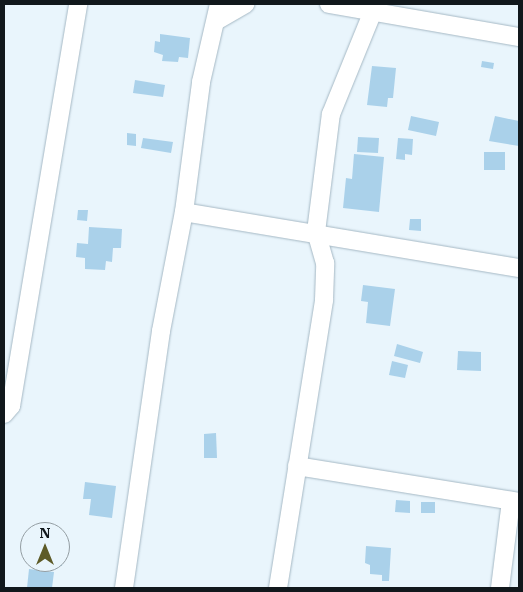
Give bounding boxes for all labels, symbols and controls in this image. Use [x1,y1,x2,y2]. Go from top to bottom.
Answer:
north arrow [20,522,70,572]
text: N [39,524,51,542]

